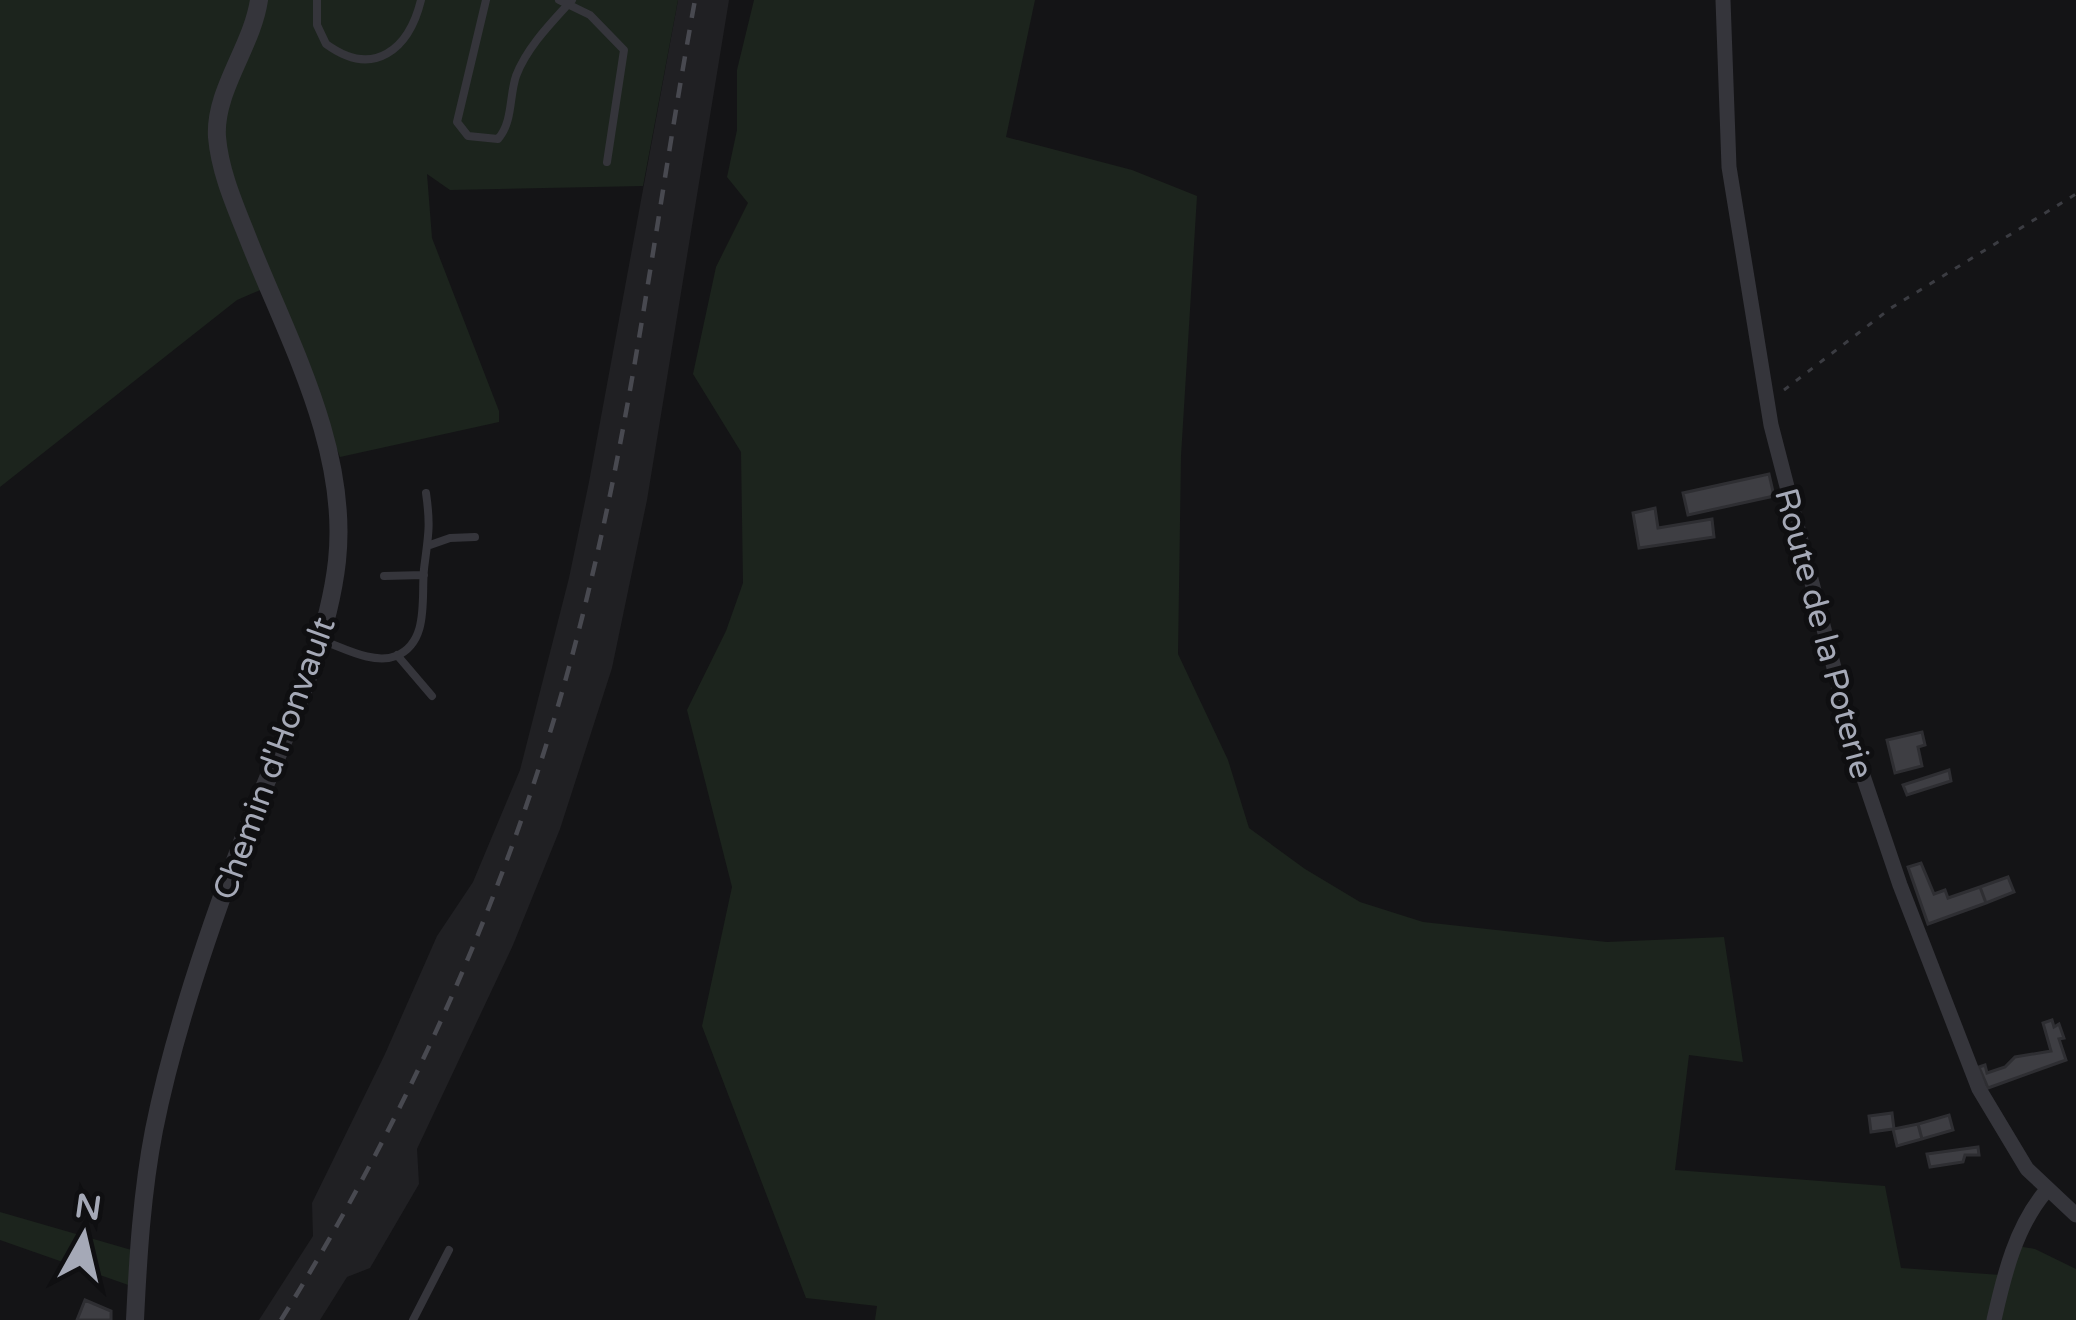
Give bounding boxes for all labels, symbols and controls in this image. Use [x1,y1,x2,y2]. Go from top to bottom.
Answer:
street label: Route de la Poterie [1766,484,1881,783]
street label: Chemin d'Honvault [205,612,344,905]
north arrow [24,1176,144,1296]
text: N [72,1187,104,1229]

